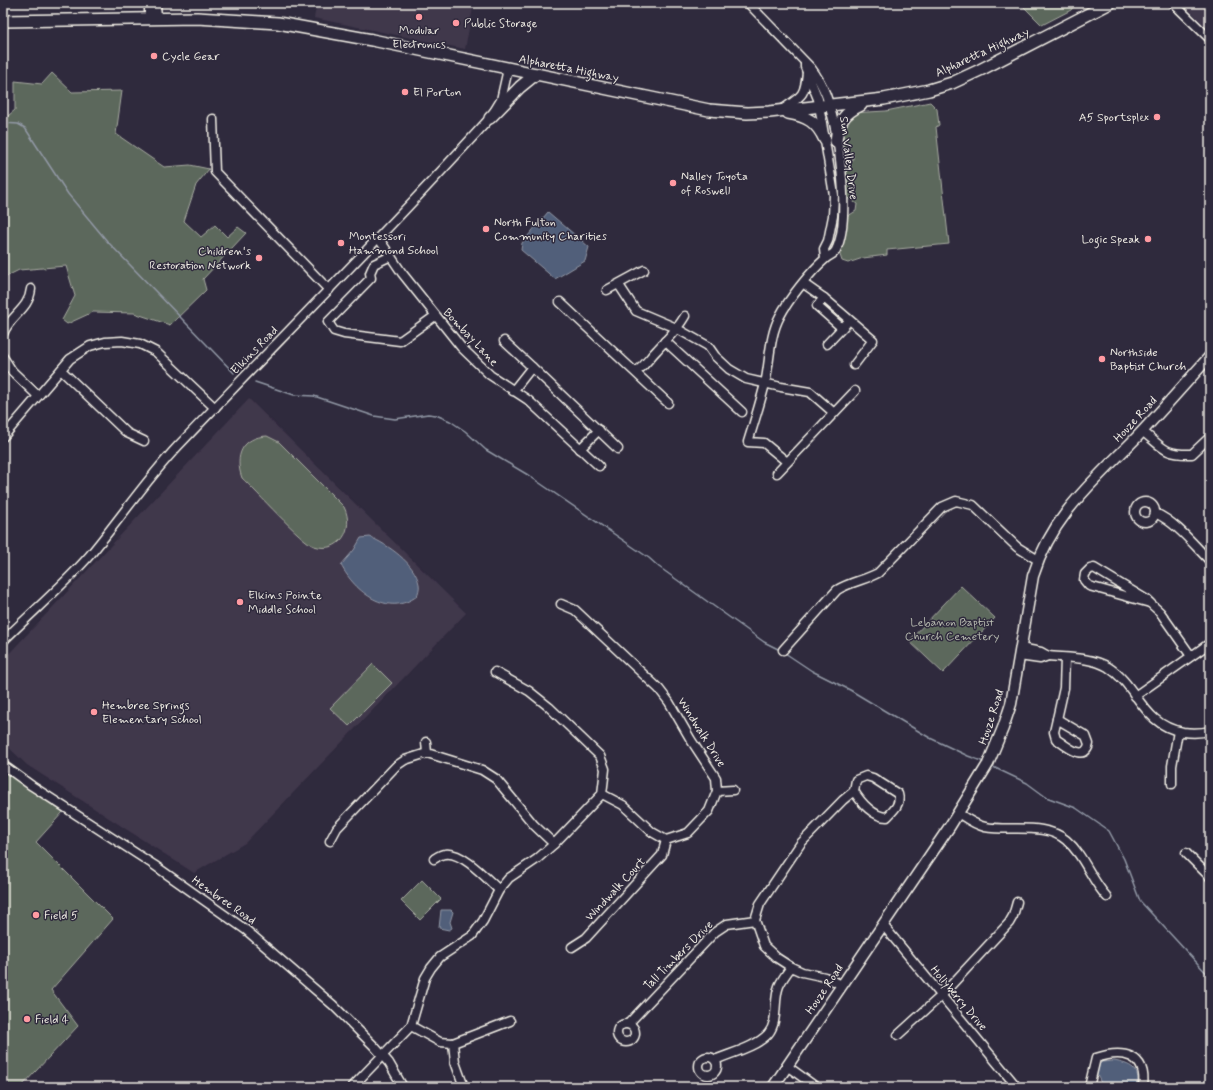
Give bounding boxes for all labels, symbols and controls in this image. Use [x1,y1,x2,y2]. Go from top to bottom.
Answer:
marker: Modular Electronics [414,12,424,22]
place label: Public Storage [464,16,538,33]
marker: Public Storage [451,18,461,28]
place label: Modular Electronics [392,23,446,53]
street label: Alpharetta Highway [933,24,1032,83]
place label: Cycle Gear [162,49,220,65]
marker: Cycle Gear [149,51,159,61]
street label: Alpharetta Highway [517,51,620,88]
place label: El Porton [413,85,461,101]
marker: El Porton [400,87,410,97]
place label: A5 Sportsplex [1079,110,1149,126]
marker: A5 Sportsplex [1152,112,1162,122]
street label: Sun Valley Drive [835,115,861,201]
place label: Nalley Toyota of Roswell [681,169,748,199]
marker: Nalley Toyota of Roswell [668,178,678,188]
place label: North Fulton Community Charities [494,215,607,245]
marker: North Fulton Community Charities [481,224,491,234]
place label: Montessori Hammond School [349,229,439,259]
place label: Logic Speak [1081,232,1140,249]
marker: Logic Speak [1143,234,1153,244]
marker: Montessori Hammond School [336,238,346,248]
place label: Children's Restoration Network [149,244,252,274]
marker: Children's Restoration Network [254,253,264,263]
street label: Bombay Lane [439,305,501,370]
street label: Elkins Road [228,323,282,378]
place label: Northside Baptist Church [1110,345,1186,375]
marker: Northside Baptist Church [1097,354,1107,364]
street label: Houze Road [1110,393,1161,446]
place label: Elkins Pointe Middle School [248,588,322,618]
marker: Elkins Pointe Middle School [235,597,245,607]
park label: Lebanon Baptist Church Cemetery [905,615,999,645]
street label: Houze Road [975,688,1008,747]
street label: Windwalk Drive [673,695,729,770]
place label: Hembree Springs Elementary School [102,698,202,728]
marker: Hembree Springs Elementary School [89,707,99,717]
street label: Windwalk Court [582,854,650,925]
street label: Hembree Road [188,873,259,929]
place label: Field 5 [44,908,78,924]
marker: Field 5 [31,910,41,920]
street label: Tall Timbers Drive [640,917,717,994]
street label: Houze Road [802,961,847,1018]
street label: Hollyberry Drive [926,963,990,1035]
place label: Field 4 [35,1012,69,1028]
marker: Field 4 [22,1014,32,1024]

